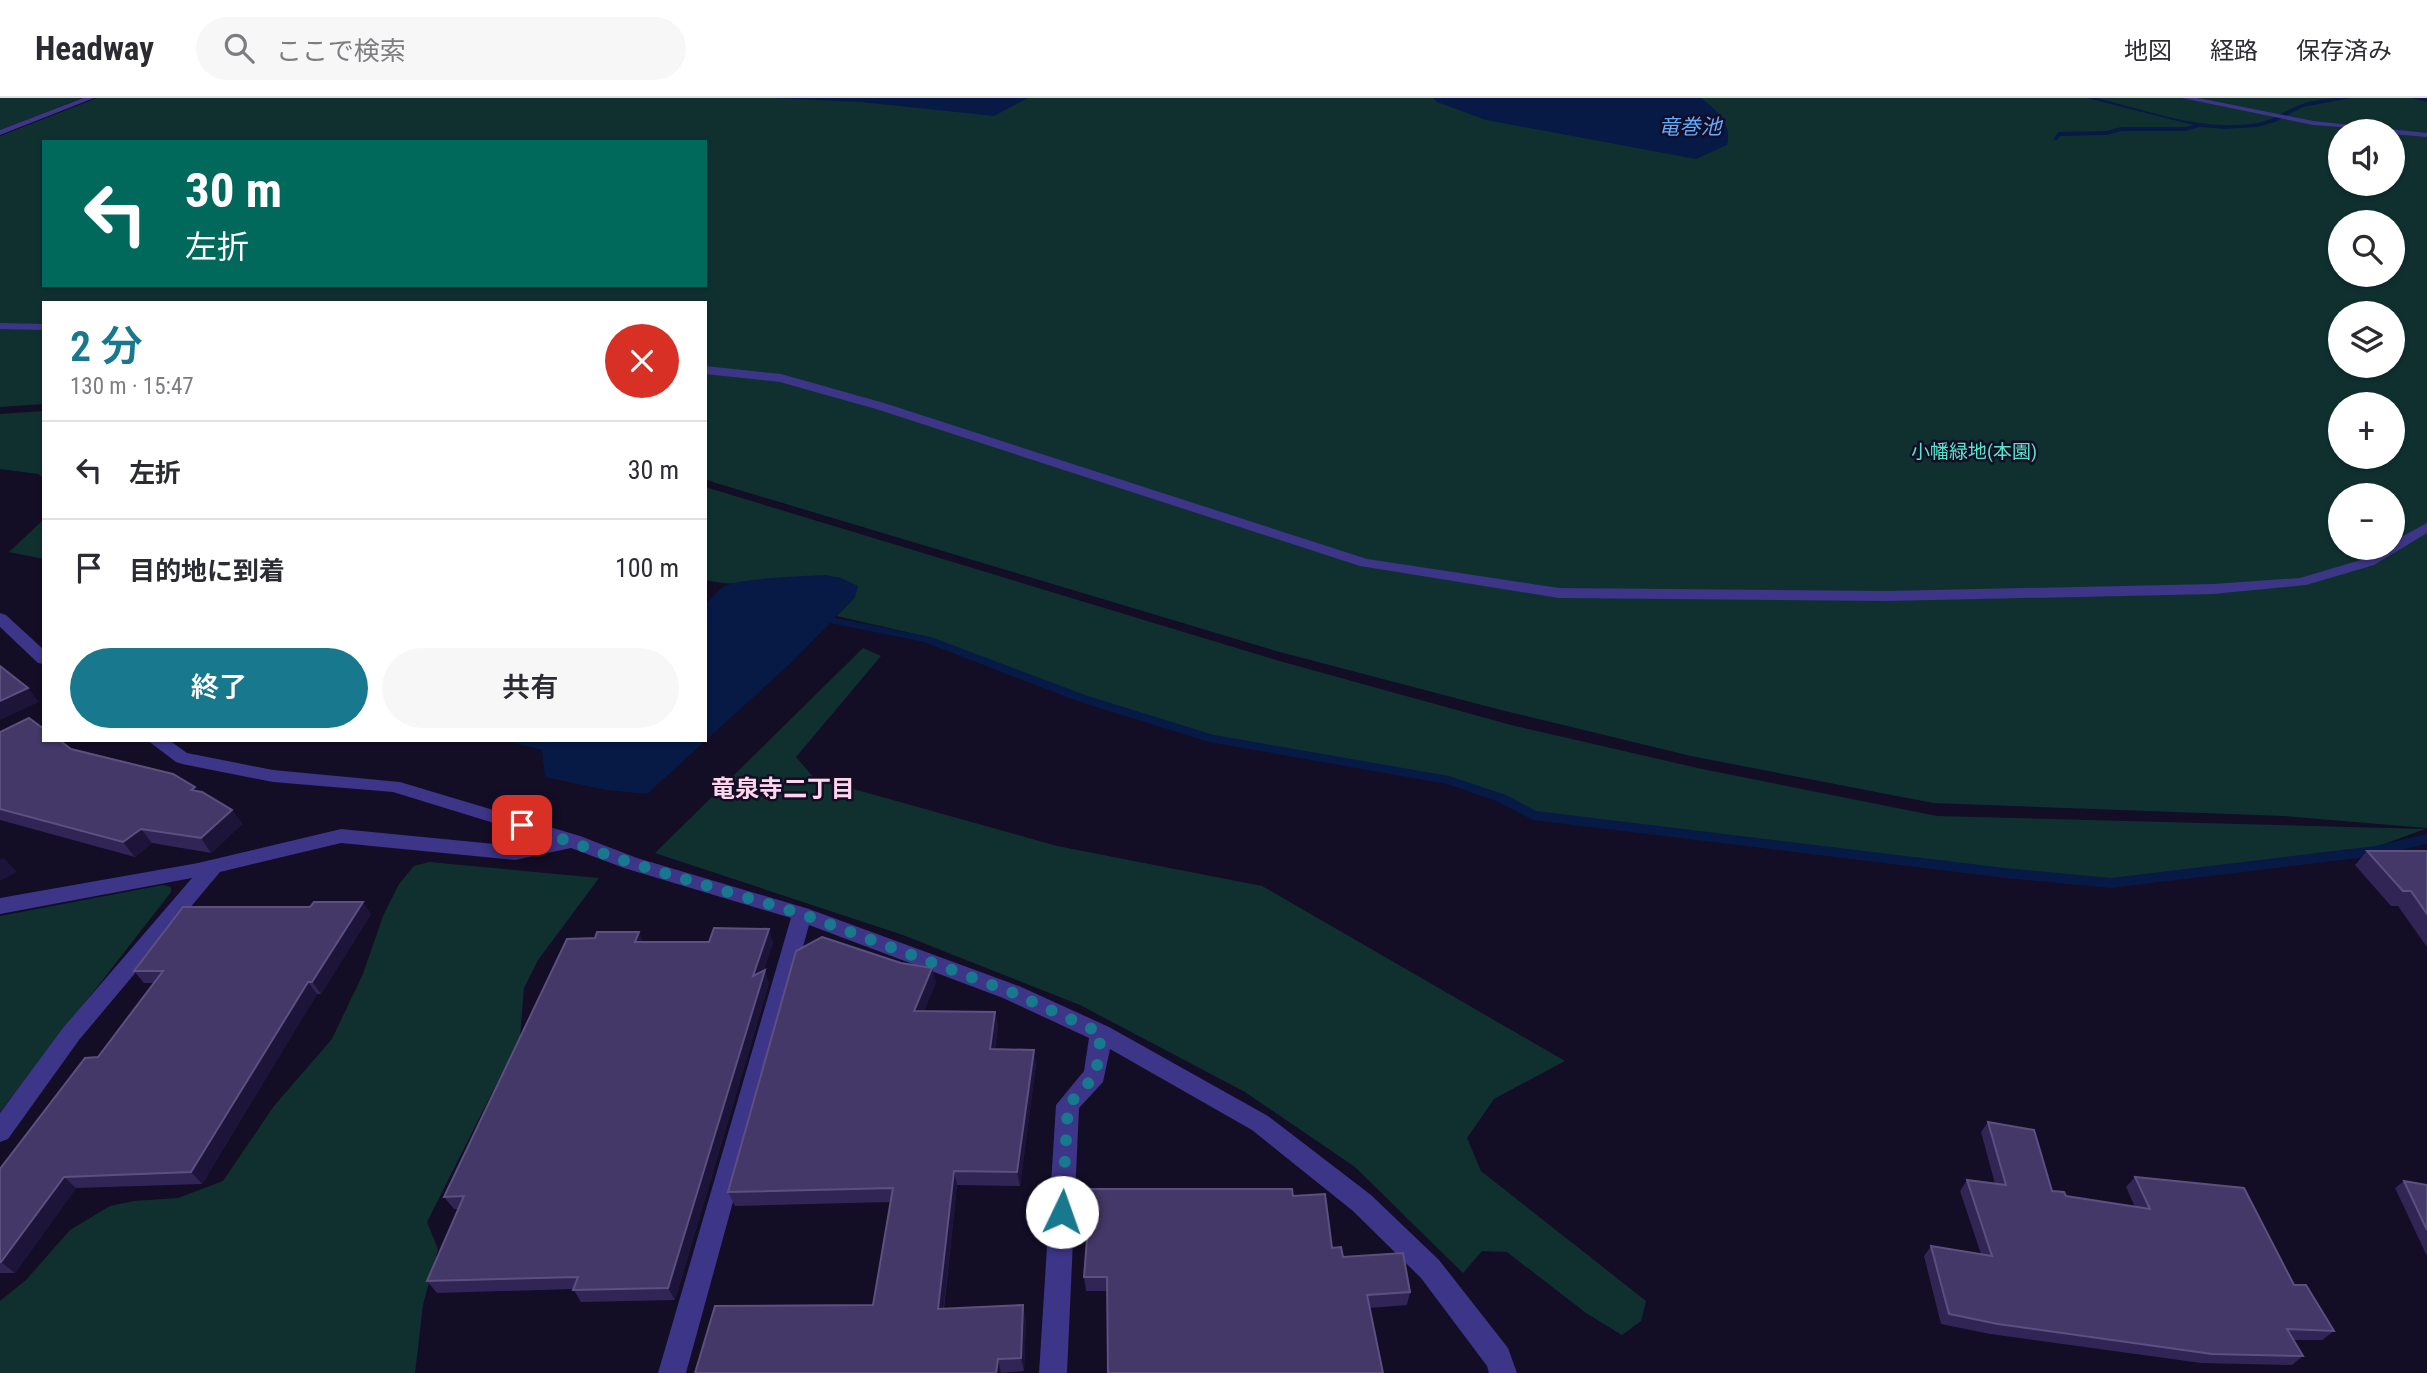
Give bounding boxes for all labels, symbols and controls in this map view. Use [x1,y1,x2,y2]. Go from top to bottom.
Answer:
search box [196,17,686,80]
text: Headway [35,29,154,68]
icon: search [220,29,258,67]
text: ここで検索 [276,36,406,66]
text: 地図 [2124,37,2172,65]
text: 経路 [2210,37,2258,65]
text: 保存済み [2296,37,2392,65]
water label: 竜巻池 [1659,115,1723,139]
map controls [2328,119,2405,560]
button: sound [2328,119,2405,196]
text: 30 m [185,162,282,219]
icon: left [70,168,161,259]
button: search [2328,210,2405,287]
text: 左折 [185,228,249,266]
button: layers [2328,301,2405,378]
text: 2 分 [70,322,143,371]
button: close [605,324,679,398]
text: 130 m · 15:47 [70,373,194,400]
button: + [2328,392,2405,469]
park label: 小幡緑地(本園) [1911,440,2037,463]
icon: left [70,451,108,489]
text: 30 m [628,455,679,485]
text: 左折 [129,458,181,488]
button: − [2328,483,2405,560]
icon: arrive [70,549,108,587]
text: 100 m [615,553,679,583]
text: 目的地に到着 [129,556,285,586]
button: 終了 [70,648,368,728]
button: 共有 [382,648,679,728]
district label: 竜泉寺二丁目 [711,775,855,803]
pin [492,795,552,855]
icon: arrive [503,806,541,844]
position arrow [1025,1175,1099,1249]

